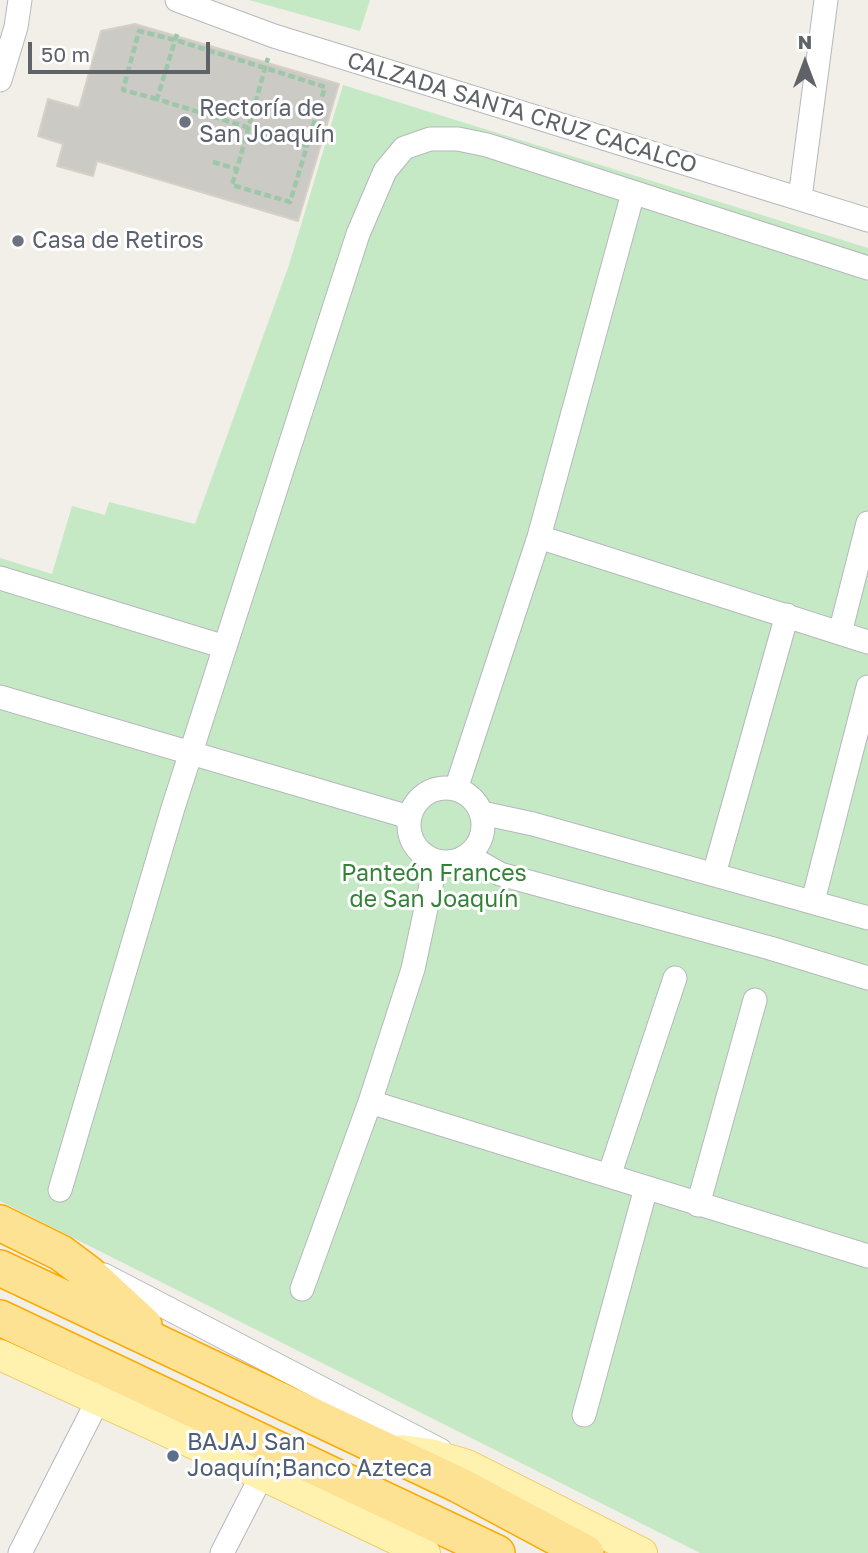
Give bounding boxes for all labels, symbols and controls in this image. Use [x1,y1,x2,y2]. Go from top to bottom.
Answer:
scale bar [32,28,214,72]
north arrow [770,28,840,98]
text: N [798,30,812,53]
text: 50 m [41,41,90,67]
street label: CALZADA SANTA CRUZ CACALCO [344,47,700,179]
place label: Rectoría de San Joaquín [199,95,335,149]
marker: Rectoría de San Joaquín [177,114,193,130]
place label: Casa de Retiros [32,227,204,255]
marker: Casa de Retiros [10,233,26,249]
park label: Panteón Frances de San Joaquín [341,860,527,914]
place label: BAJAJ San Joaquín;Banco Azteca [187,1429,432,1483]
marker: BAJAJ San Joaquín;Banco Azteca [165,1448,181,1464]

